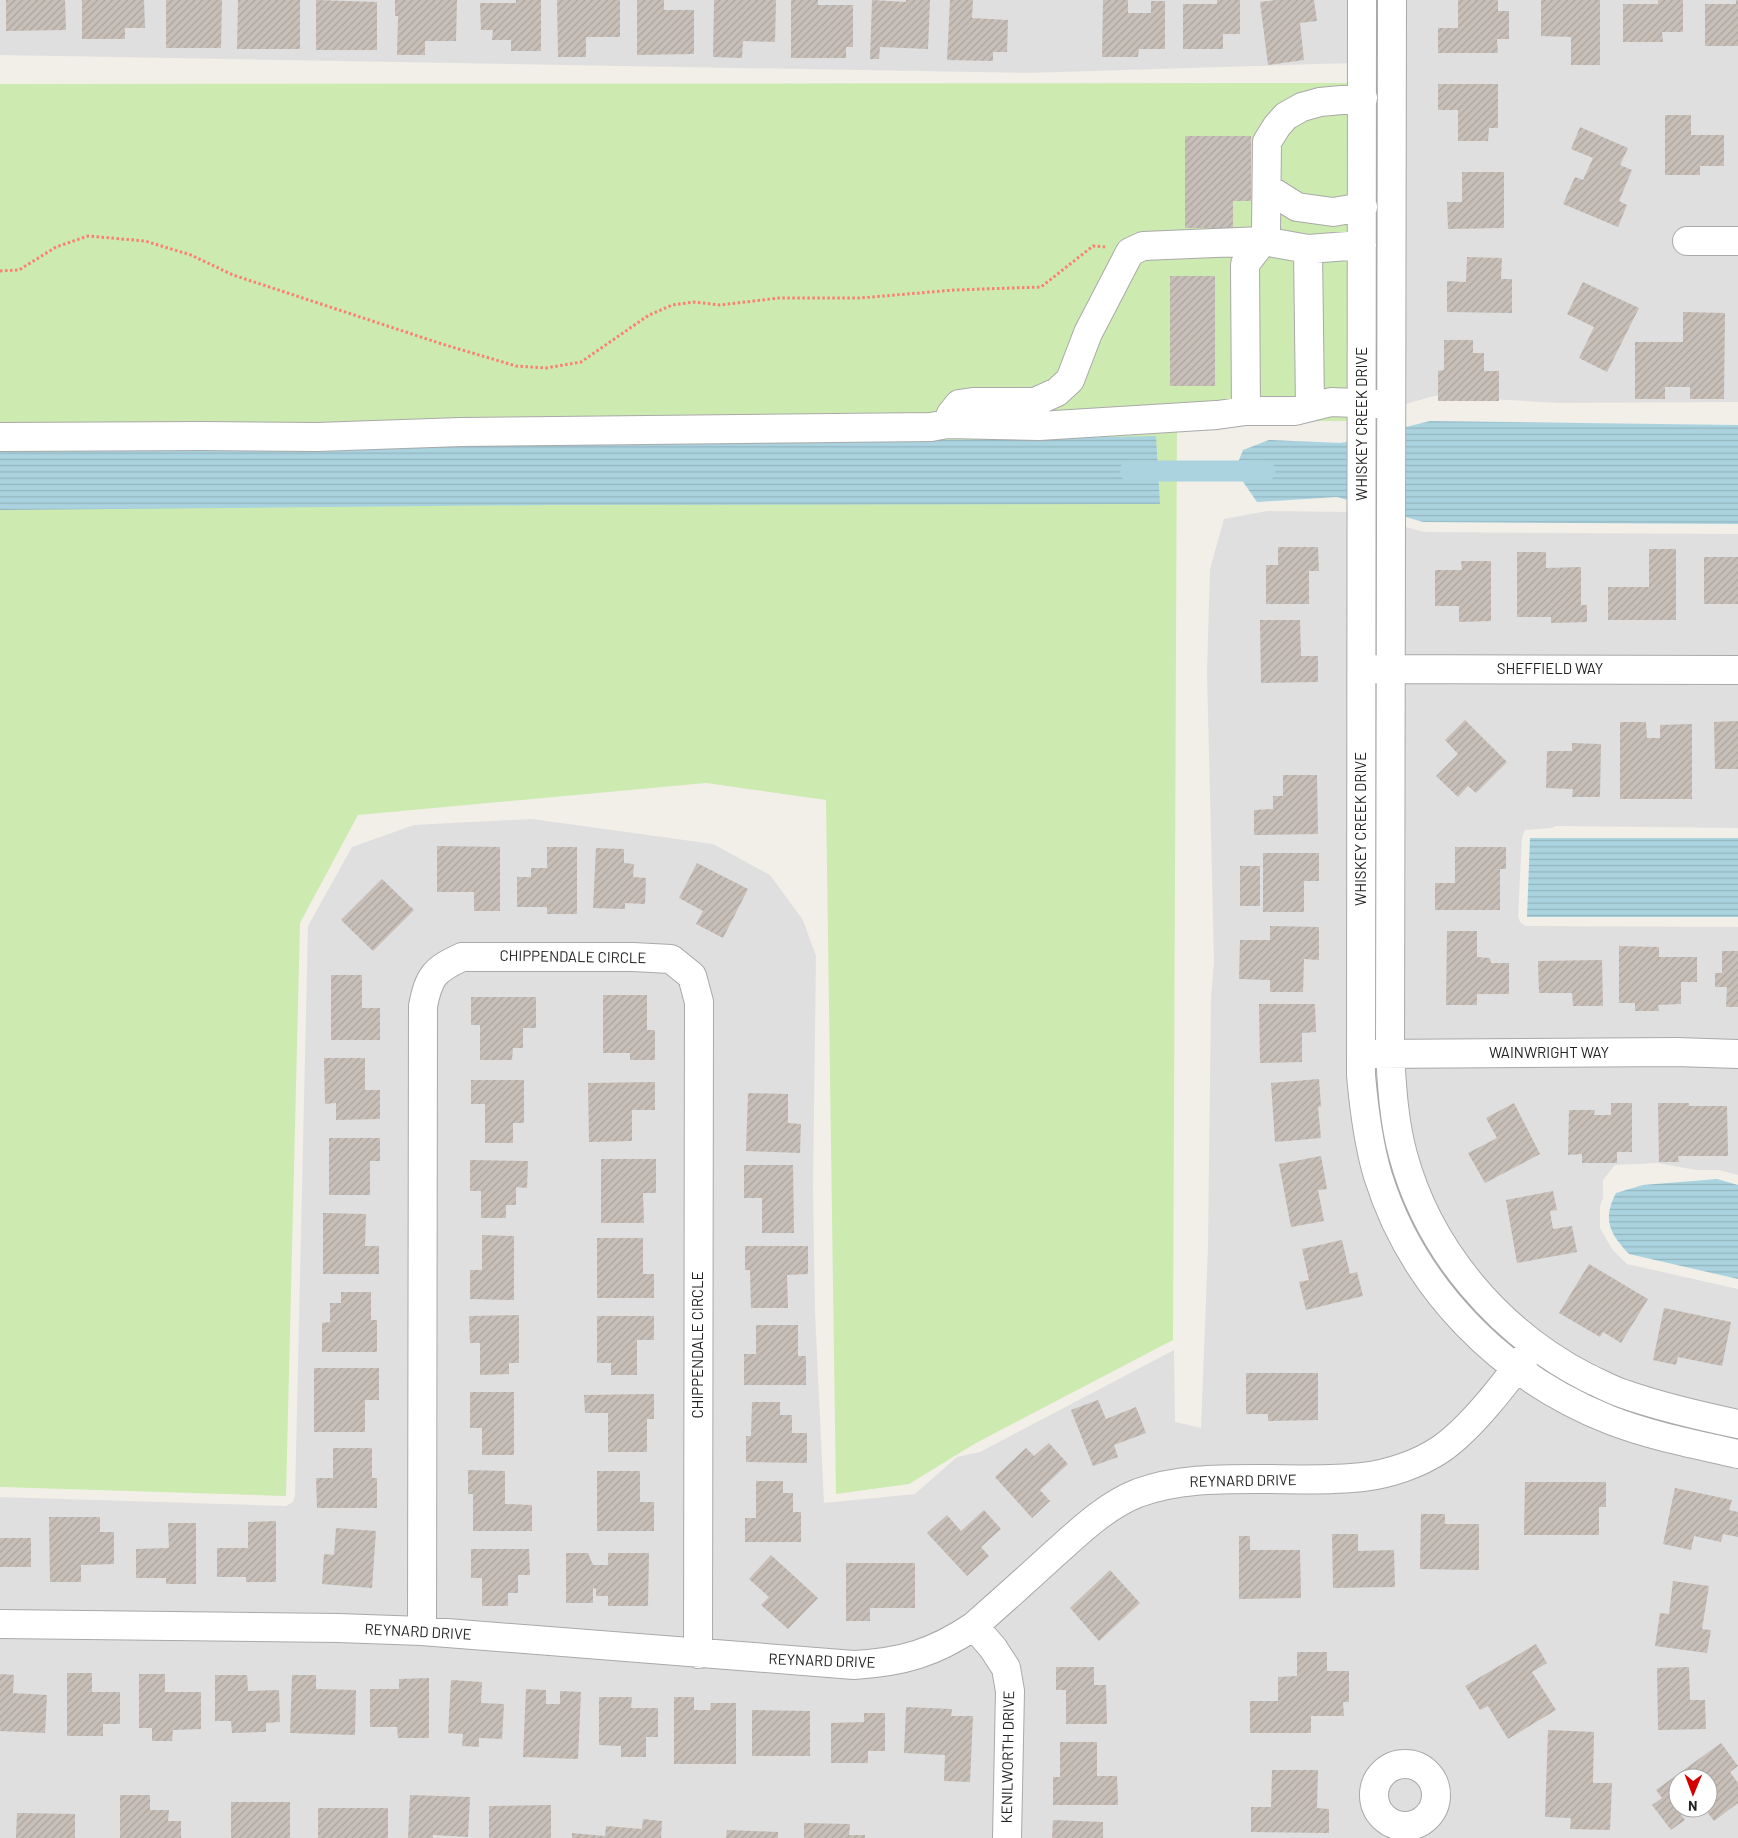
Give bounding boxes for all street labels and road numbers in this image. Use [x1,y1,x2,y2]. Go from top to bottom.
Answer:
street label: WHISKEY CREEK DRIVE [1352,347,1370,501]
street label: SHEFFIELD WAY [1497,659,1603,677]
street label: WHISKEY CREEK DRIVE [1351,752,1369,906]
street label: CHIPPENDALE CIRCLE [499,946,647,966]
street label: WAINWRIGHT WAY [1489,1043,1609,1061]
street label: CHIPPENDALE CIRCLE [688,1271,706,1419]
street label: REYNARD DRIVE [1189,1470,1297,1490]
street label: REYNARD DRIVE [364,1619,472,1643]
street label: REYNARD DRIVE [768,1649,876,1671]
street label: KENILWORTH DRIVE [997,1690,1017,1824]

